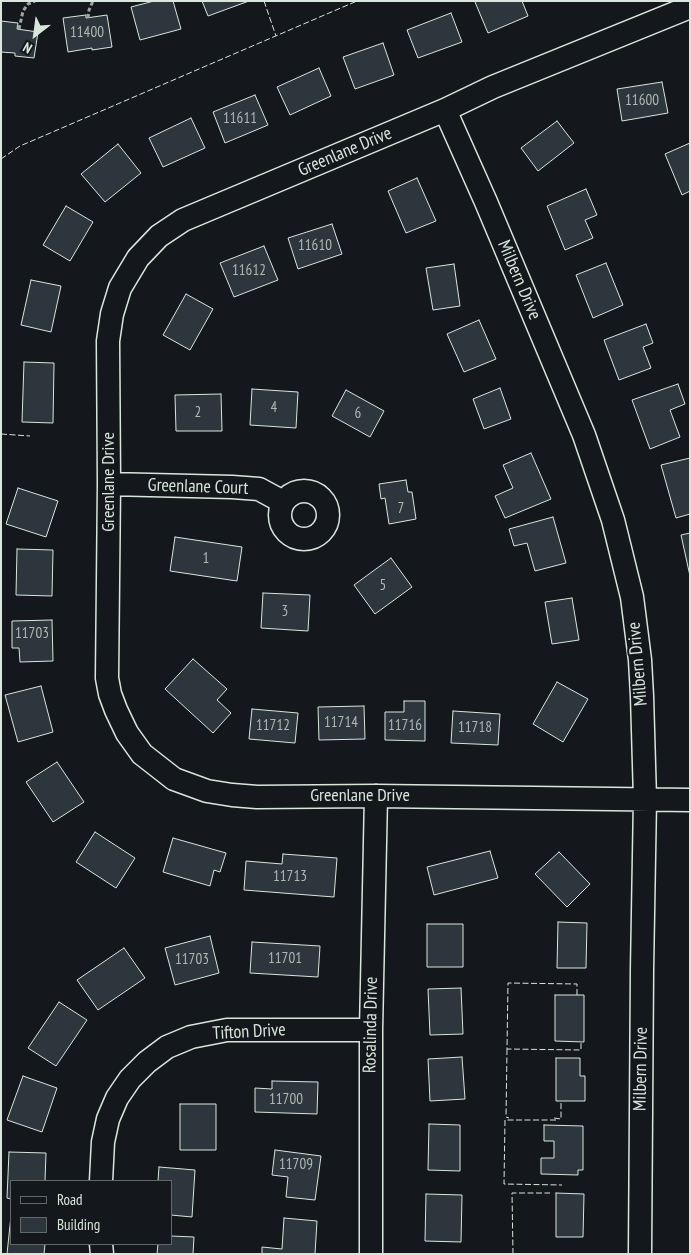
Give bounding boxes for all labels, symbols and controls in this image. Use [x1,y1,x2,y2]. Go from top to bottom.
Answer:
north arrow [10,10,60,60]
house number: 11400 [70,24,104,42]
text: N [20,38,35,58]
house number: 11600 [625,92,659,110]
house number: 11611 [223,110,257,128]
street label: Greenlane Drive [295,123,395,181]
house number: 11610 [298,237,332,255]
street label: Milbern Drive [493,237,545,323]
house number: 11612 [232,262,266,280]
house number: 4 [271,399,277,417]
house number: 2 [195,404,201,422]
house number: 6 [355,405,361,423]
street label: Greenlane Drive [98,432,120,532]
street label: Greenlane Court [147,474,249,500]
house number: 7 [398,500,404,518]
house number: 1 [203,550,209,568]
house number: 5 [380,577,386,595]
house number: 3 [282,603,288,621]
street label: Milbern Drive [624,621,652,707]
house number: 11703 [15,625,49,643]
house number: 11714 [324,714,358,732]
house number: 11712 [256,717,290,735]
house number: 11716 [388,717,422,735]
house number: 11718 [458,719,492,737]
street label: Greenlane Drive [310,785,410,807]
house number: 11713 [273,868,307,886]
house number: 11701 [268,950,302,968]
house number: 11703 [175,951,209,969]
street label: Rosalinda Drive [359,977,383,1073]
street label: Tifton Drive [212,1019,286,1045]
street label: Milbern Drive [629,1027,653,1111]
house number: 11700 [269,1091,303,1109]
house number: 11709 [279,1156,313,1174]
legend [10,1180,172,1245]
text: Road [57,1190,83,1209]
text: Building [57,1215,100,1234]

